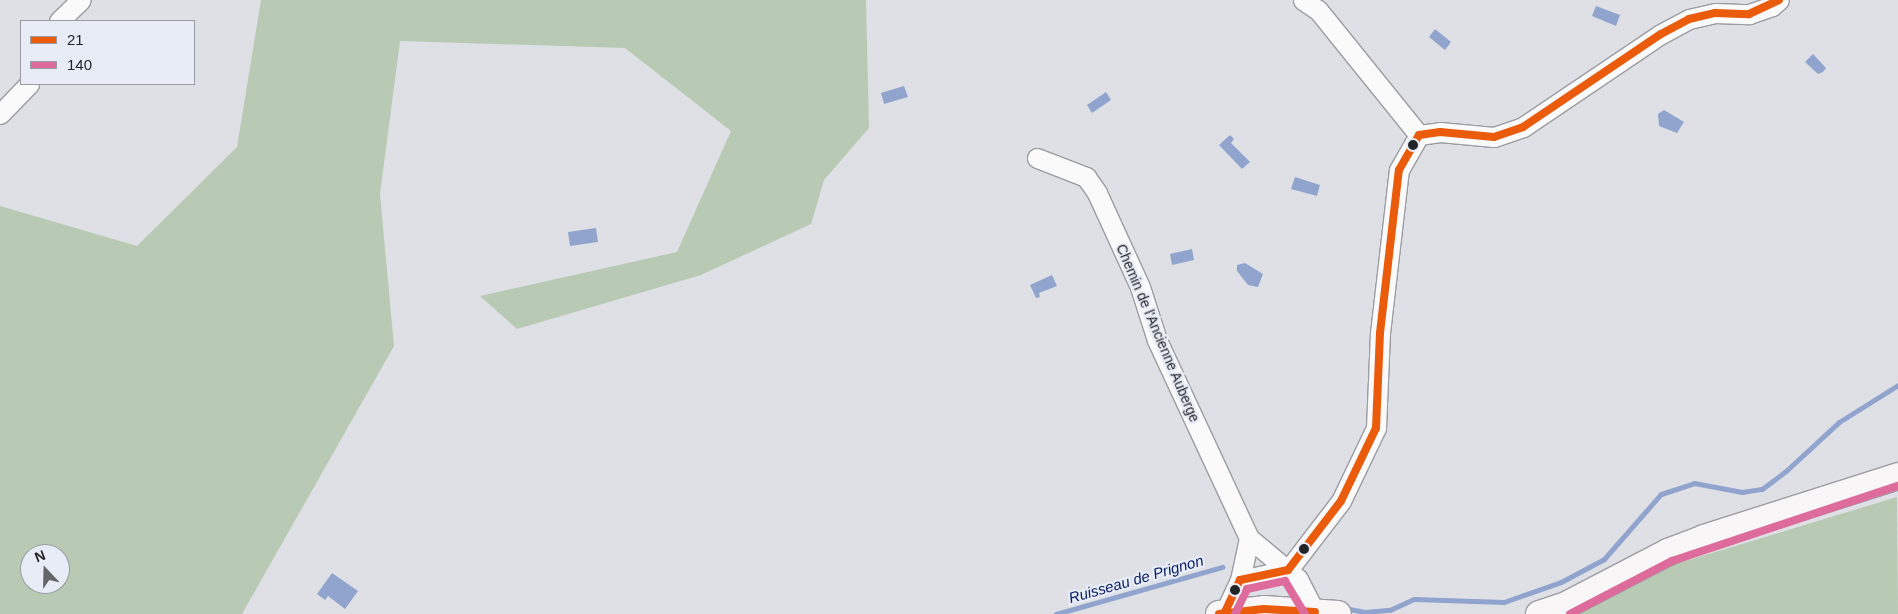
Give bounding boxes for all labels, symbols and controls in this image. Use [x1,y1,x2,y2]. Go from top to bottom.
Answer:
legend [20,20,195,85]
text: 21 [67,31,84,48]
text: 140 [67,56,92,73]
unlabelled marker [1408,140,1418,150]
street label: Chemin de l'Ancienne Auberge [1113,241,1203,425]
north arrow [20,544,70,594]
unlabelled marker [1299,544,1309,554]
text: N [32,547,48,565]
water label: Ruisseau de Prignon [1067,551,1205,607]
unlabelled marker [1230,585,1240,595]

